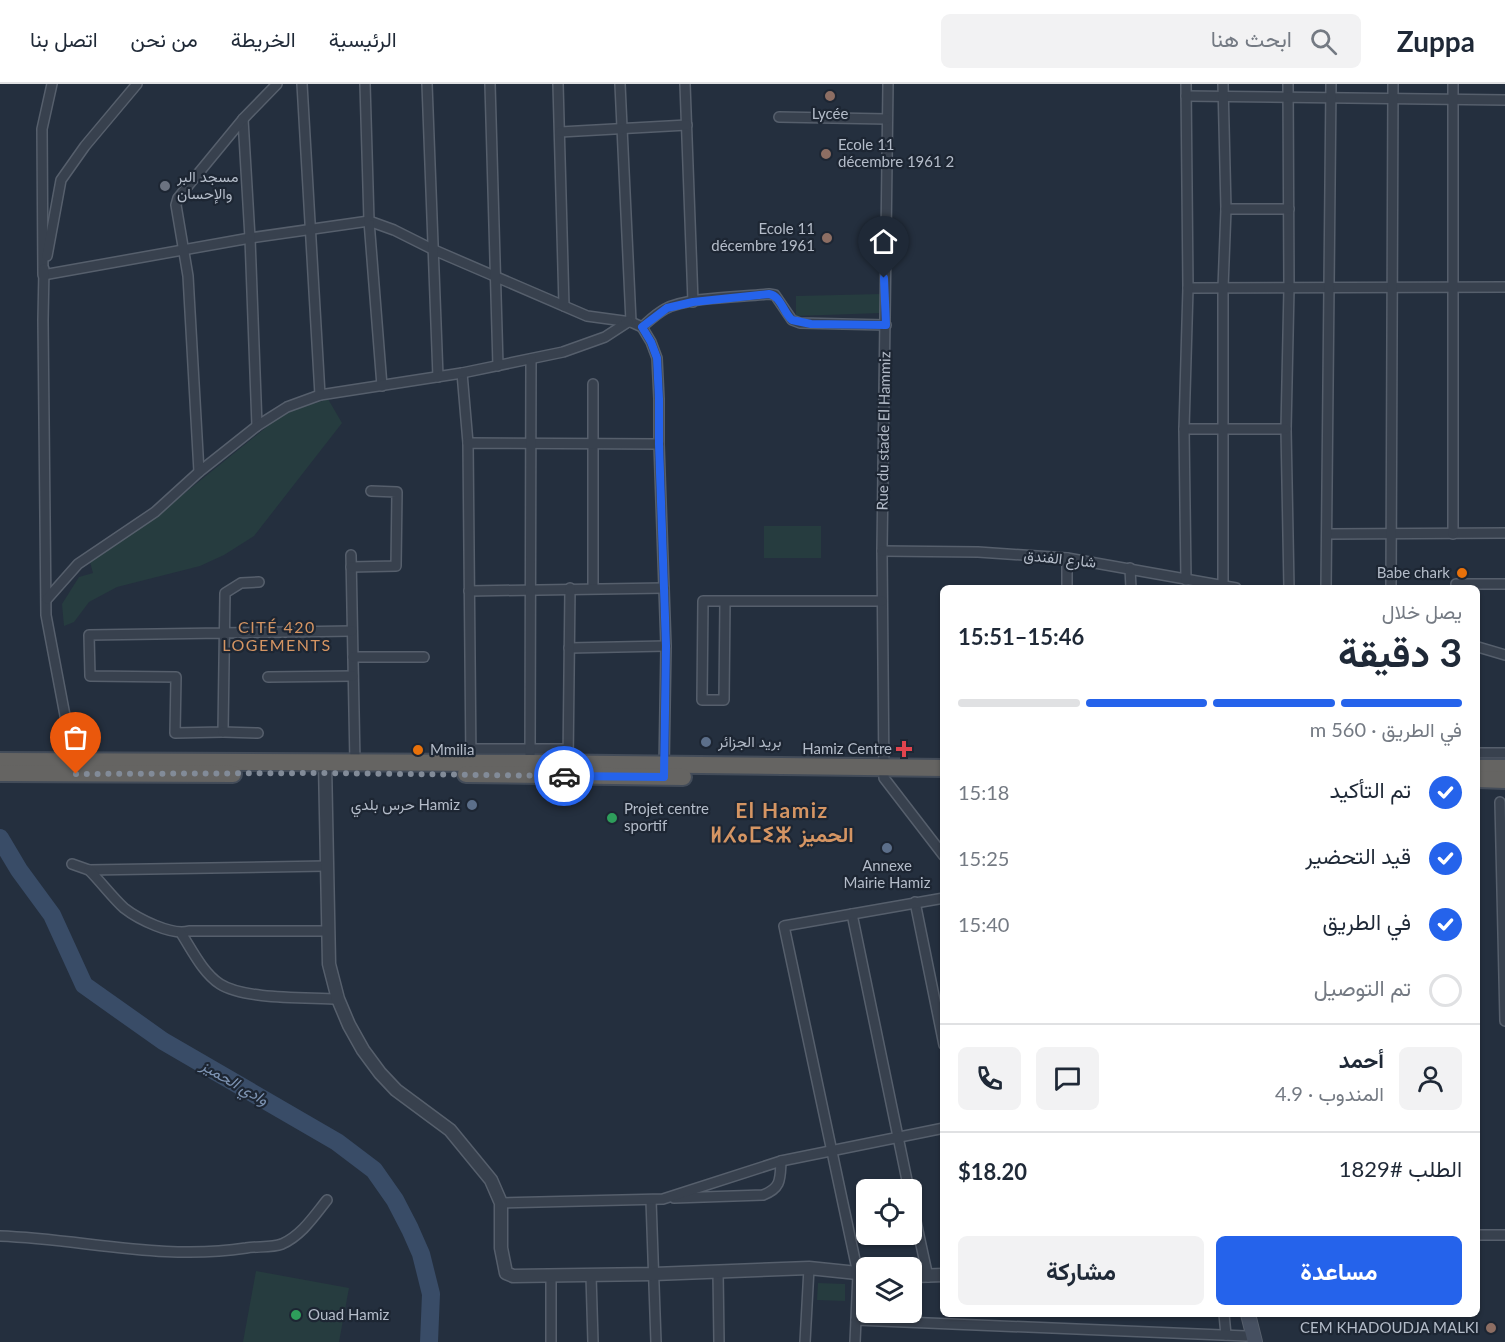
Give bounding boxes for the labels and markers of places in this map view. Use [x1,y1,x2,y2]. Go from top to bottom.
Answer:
marker: Lycée [823,89,837,103]
place label: Lycée [812,104,848,122]
place label: Ecole 11 décembre 1961 2 [838,135,954,170]
marker: Ecole 11 décembre 1961 2 [819,147,833,161]
place label: مسجد البر والإحسان [176,167,239,204]
marker: مسجد البر والإحسان [158,179,172,193]
pin [858,216,909,278]
place label: Ecole 11 décembre 1961 [711,219,815,254]
marker: Ecole 11 décembre 1961 [820,231,834,245]
place label: Babe chark [1377,563,1450,581]
marker: Babe chark [1455,566,1469,580]
pin [50,712,101,774]
place label: بريد الجزائر [717,732,781,751]
marker: بريد الجزائر [699,735,713,749]
place label: Hamiz Centre [802,739,892,757]
place label: Mmilia [430,740,474,758]
marker: Hamiz Centre [897,742,911,756]
marker: Mmilia [411,743,425,757]
place label: حرس بلدي Hamiz [351,795,460,818]
marker: حرس بلدي Hamiz [465,798,479,812]
place label: Projet centre sportif [624,799,709,834]
marker: Projet centre sportif [605,811,619,825]
marker: Annexe Mairie Hamiz [880,841,894,855]
place label: Annexe Mairie Hamiz [844,856,931,891]
place label: Ouad Hamiz [308,1305,390,1323]
marker: Ouad Hamiz [289,1308,303,1322]
place label: CEM KHADOUDJA MALKI [1300,1318,1479,1336]
marker: CEM KHADOUDJA MALKI [1484,1321,1498,1335]

